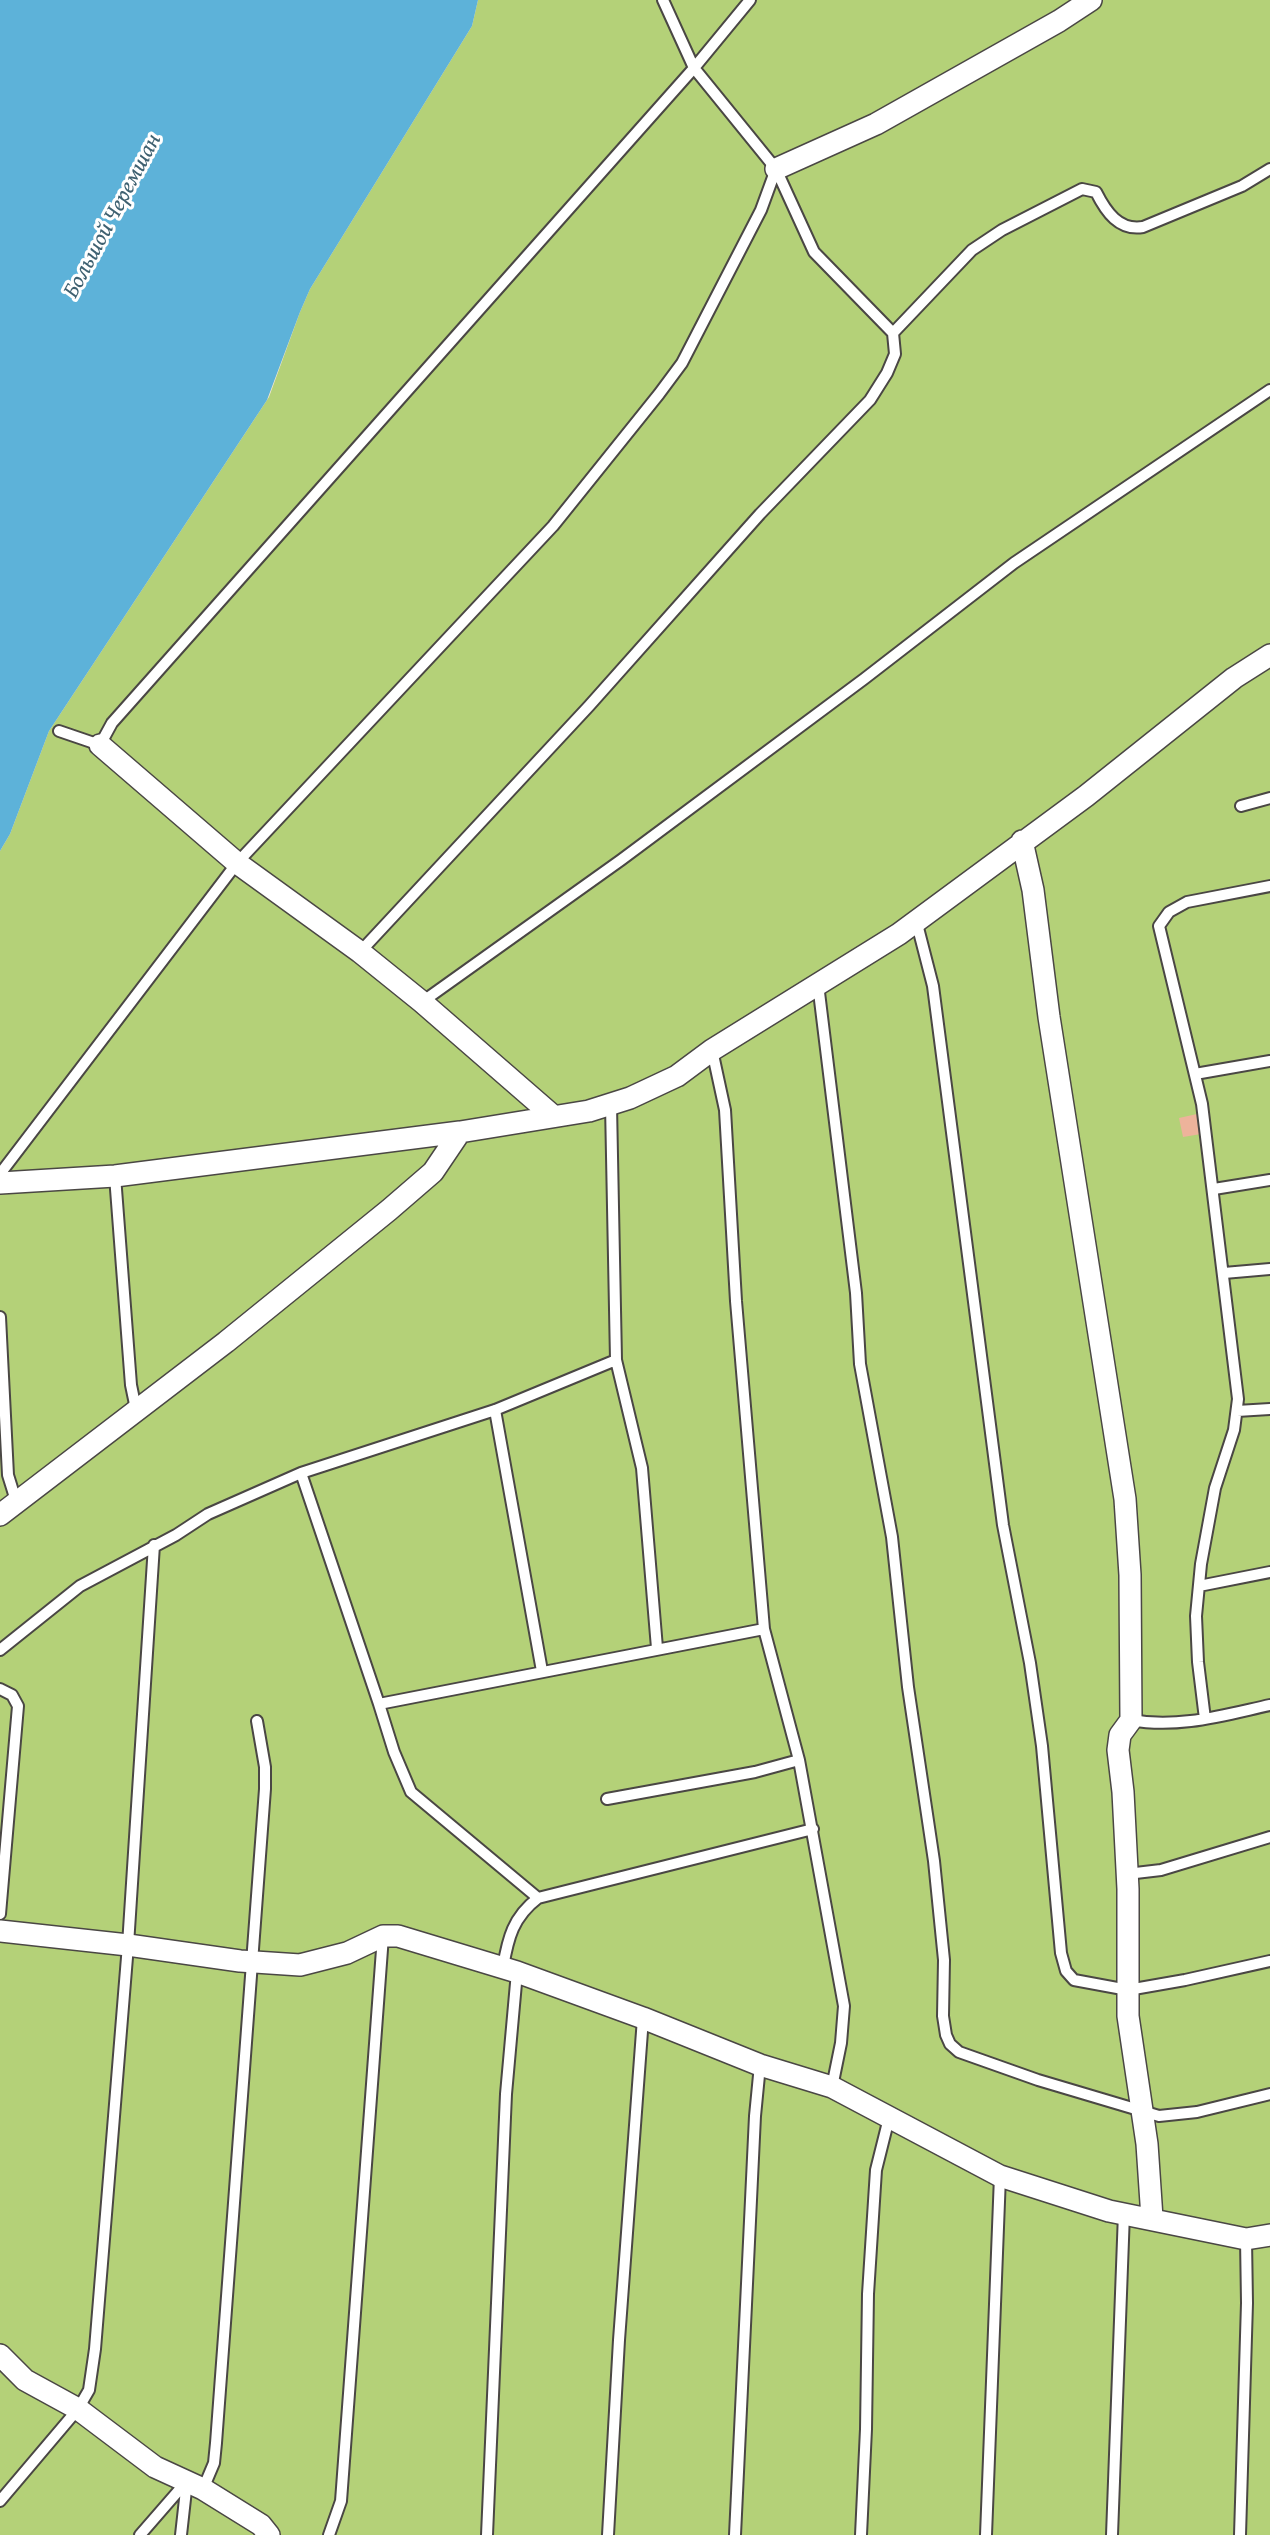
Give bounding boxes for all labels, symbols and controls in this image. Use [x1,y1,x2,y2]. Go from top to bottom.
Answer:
water label: Большой Черемшан [58,129,168,303]

